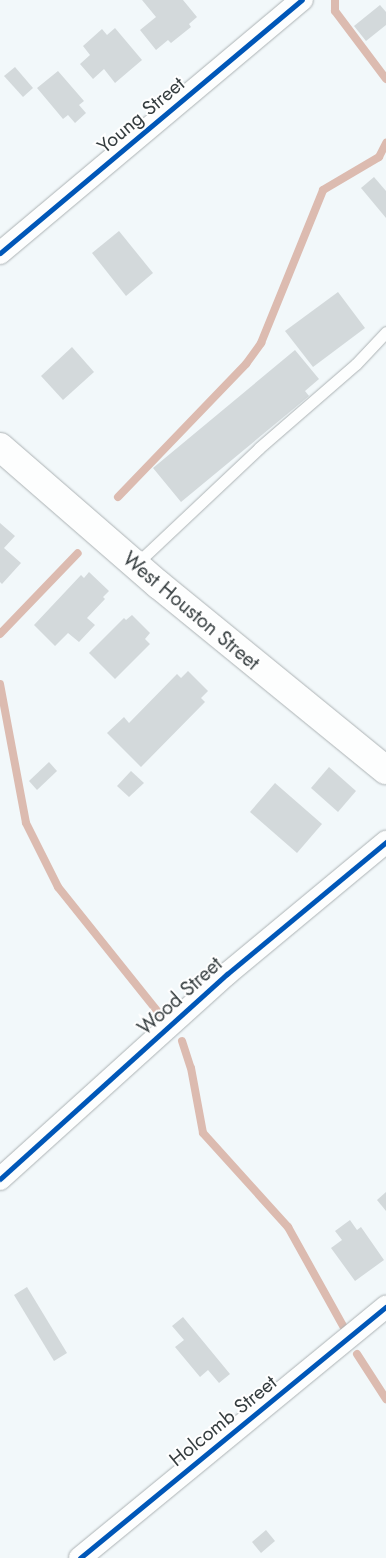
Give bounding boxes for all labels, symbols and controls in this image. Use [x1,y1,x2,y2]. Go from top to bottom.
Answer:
street label: Young Street [93,72,189,158]
street label: West Houston Street [118,547,264,675]
street label: Wood Street [133,952,227,1040]
street label: Holcomb Street [165,1370,281,1472]

